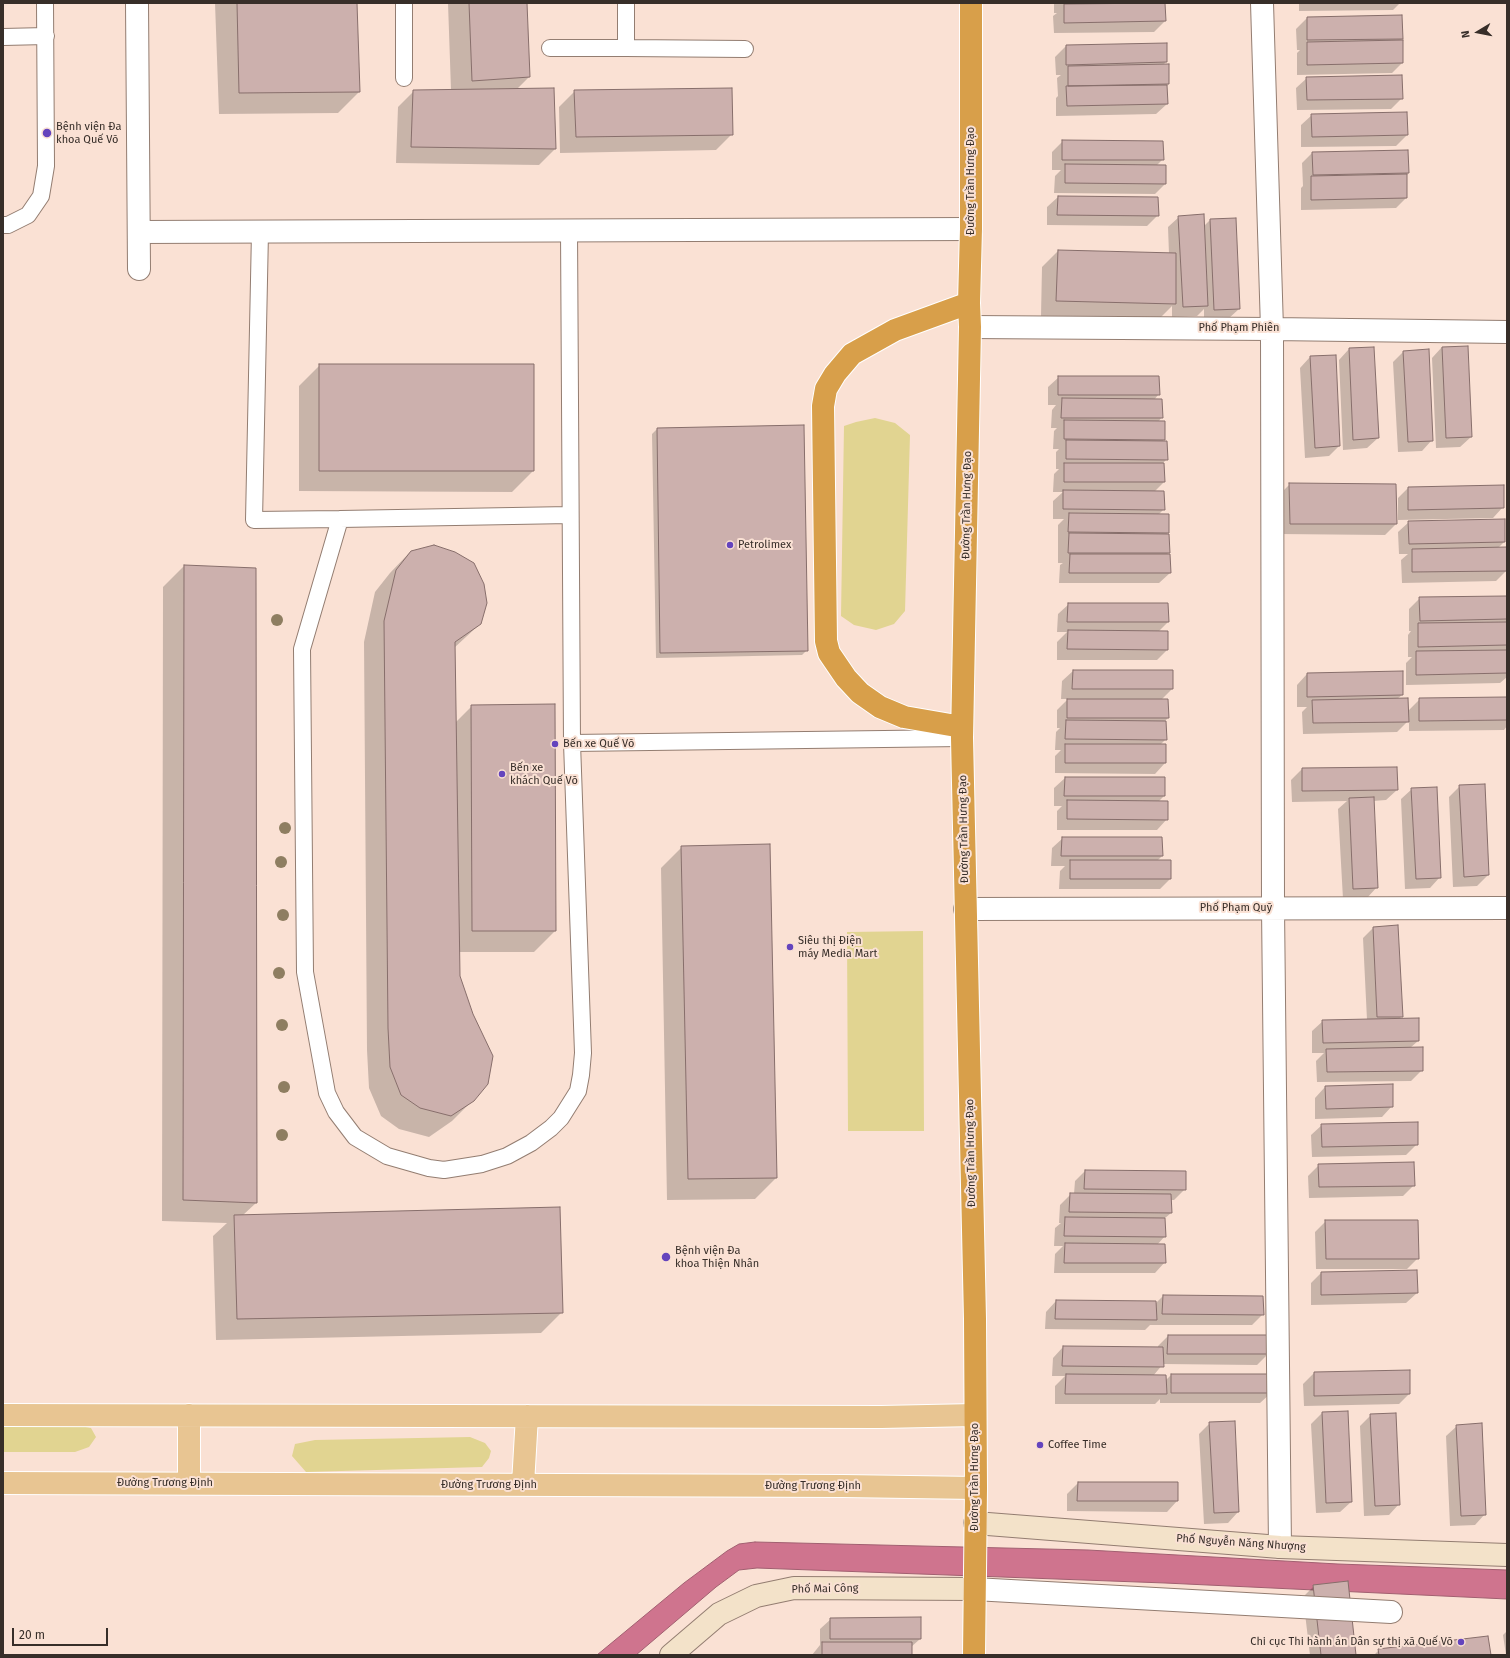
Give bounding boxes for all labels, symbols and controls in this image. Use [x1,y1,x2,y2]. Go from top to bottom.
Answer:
north arrow [1458,12,1498,52]
text: N [1459,29,1473,39]
place label: Bệnh viện Đa khoa Quế Võ [56,120,121,146]
marker: Bệnh viện Đa khoa Quế Võ [41,127,53,139]
street label: Đường Trần Hưng Đạo [964,127,978,235]
street label: Phố Phạm Phiên [1198,321,1280,335]
street label: Đường Trần Hưng Đạo [959,451,975,559]
place label: Petrolimex [738,538,791,552]
marker: Petrolimex [725,540,735,550]
place label: Bến xe Quế Võ [563,737,634,751]
marker: Bến xe Quế Võ [550,739,560,749]
place label: Bến xe khách Quế Võ [510,761,578,787]
marker: Bến xe khách Quế Võ [497,769,507,779]
street label: Đường Trần Hưng Đạo [956,775,972,883]
street label: Phố Phạm Quỹ [1200,901,1272,915]
place label: Siêu thị Điện máy Media Mart [798,934,877,960]
marker: Siêu thị Điện máy Media Mart [785,942,795,952]
street label: Đường Trần Hưng Đạo [963,1099,979,1207]
place label: Bệnh viện Đa khoa Thiện Nhân [675,1244,759,1270]
marker: Bệnh viện Đa khoa Thiện Nhân [660,1251,672,1263]
street label: Đường Trần Hưng Đạo [968,1423,982,1531]
place label: Coffee Time [1048,1438,1107,1452]
marker: Coffee Time [1035,1440,1045,1450]
street label: Đường Trương Định [117,1476,213,1490]
street label: Đường Trương Định [441,1478,537,1492]
street label: Đường Trương Định [765,1479,861,1493]
street label: Phố Nguyễn Năng Nhượng [1176,1532,1306,1554]
street label: Phố Mai Công [791,1582,859,1596]
scale bar [14,1620,110,1646]
text: 20 m [19,1628,45,1642]
place label: Chi cục Thi hành án Dân sự thị xã Quế Võ [1250,1635,1453,1649]
marker: Chi cục Thi hành án Dân sự thị xã Quế Võ [1456,1637,1466,1647]

